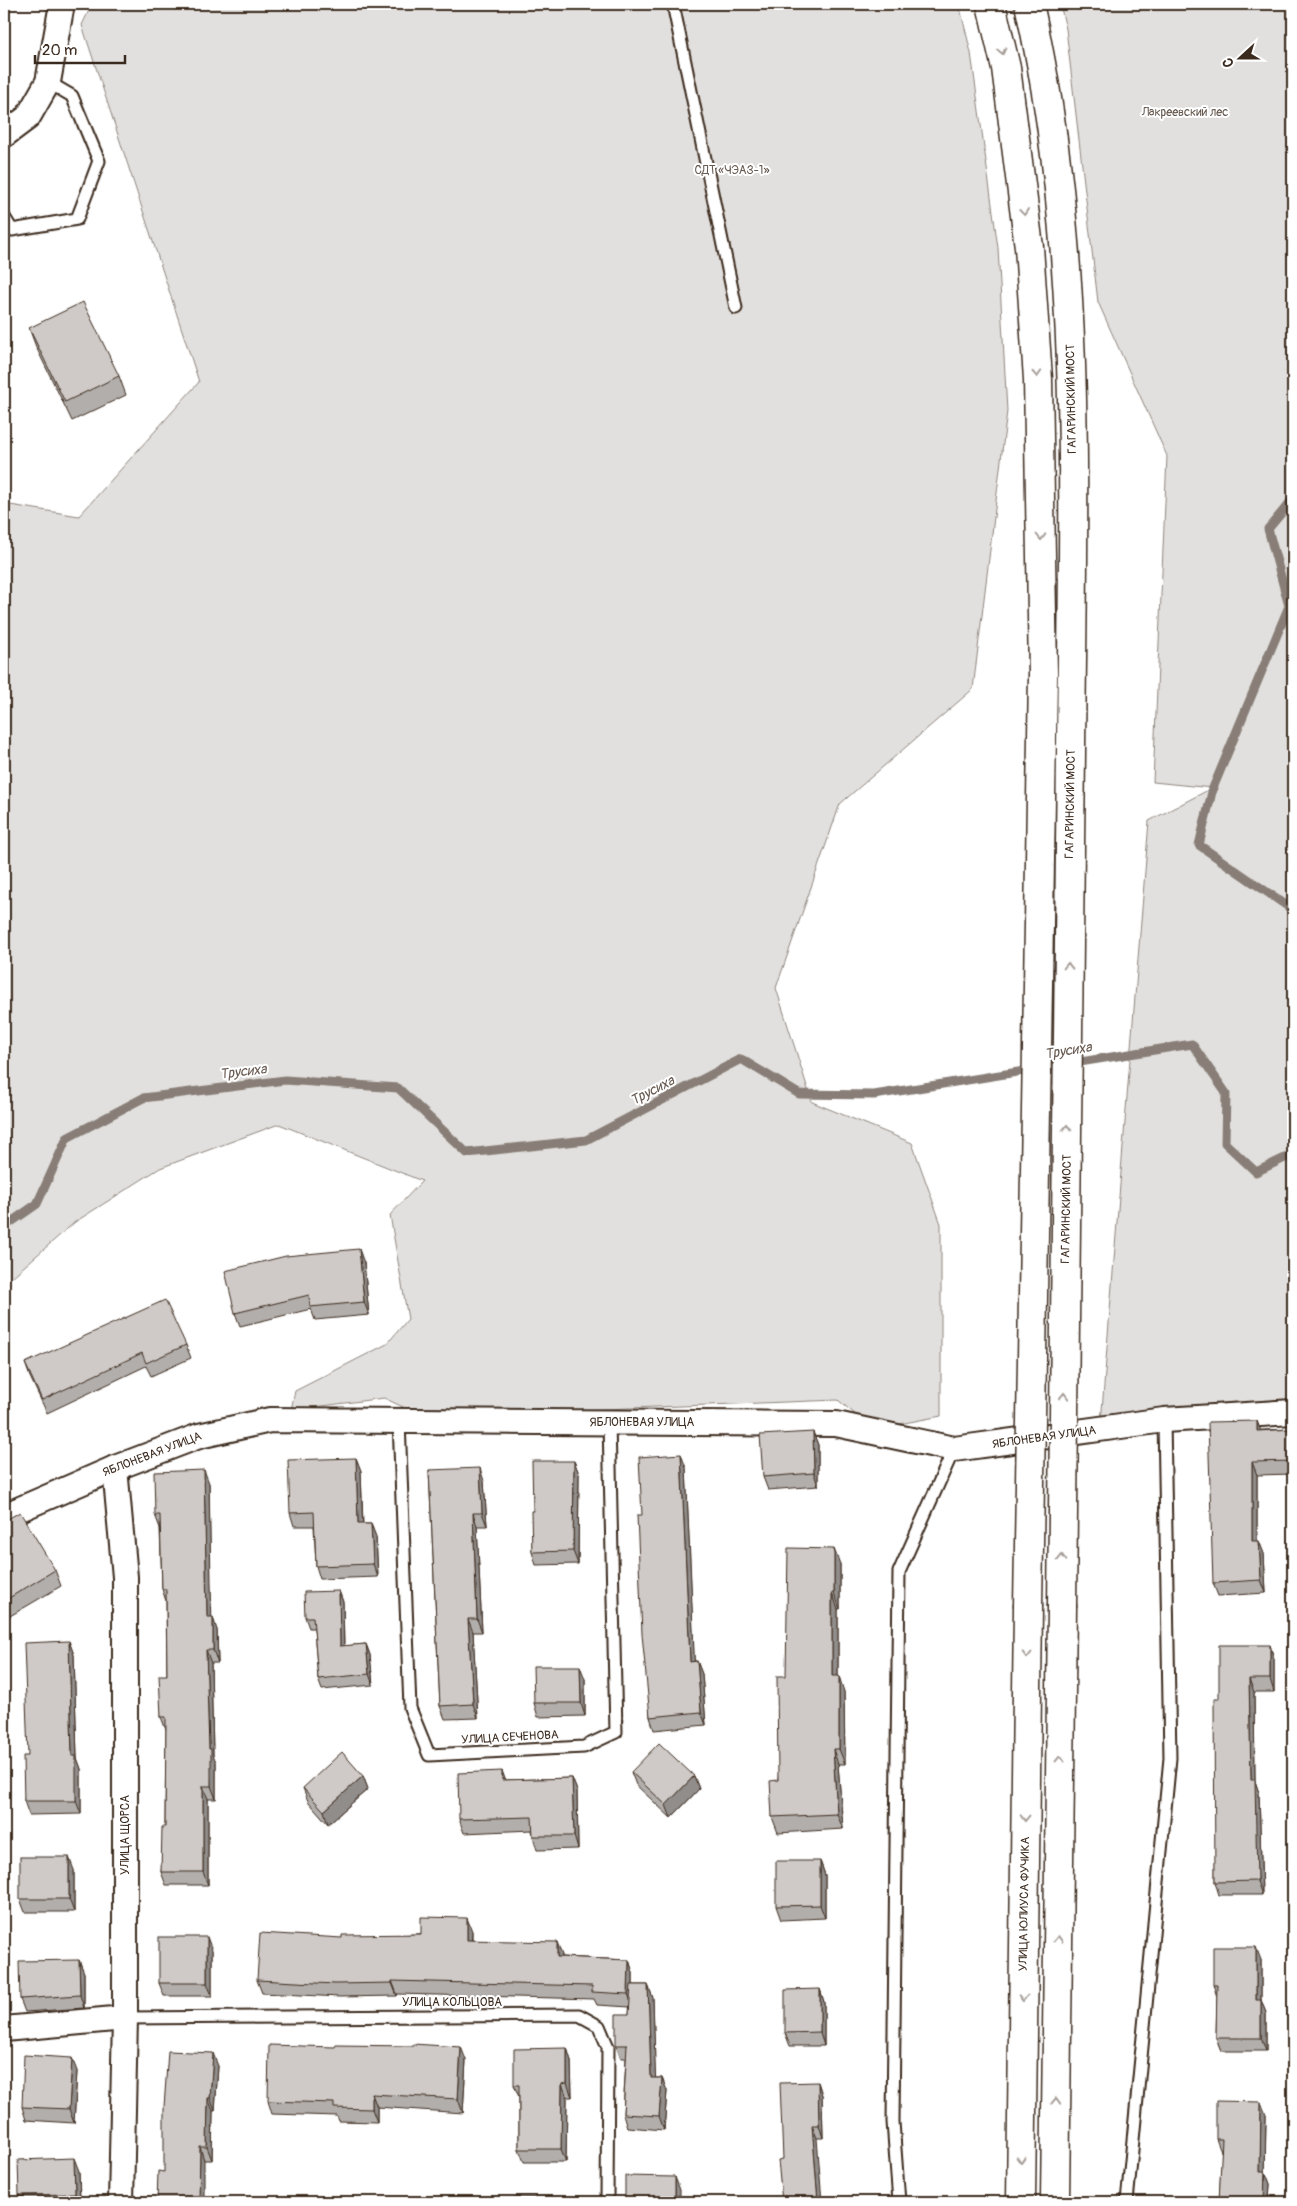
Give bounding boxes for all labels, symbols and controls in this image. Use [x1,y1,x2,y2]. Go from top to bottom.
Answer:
scale bar [35,32,125,64]
north arrow [1214,32,1264,82]
text: 20 m [42,41,77,60]
one-way arrow [996,47,1007,56]
text: С [1219,55,1238,70]
park label: Лакреевский лес [1141,105,1228,120]
park label: СДТ «ЧЭАЗ-1» [694,163,770,178]
one-way arrow [1019,208,1029,217]
street label: ГАГАРИНСКИЙ МОСТ [1063,344,1080,454]
one-way arrow [1032,370,1043,378]
one-way arrow [1035,533,1046,541]
street label: ГАГАРИНСКИЙ МОСТ [1062,749,1079,859]
one-way arrow [1063,962,1073,970]
water label: Трусиха [1043,1038,1094,1063]
water label: Трусиха [219,1060,269,1083]
water label: Трусиха [627,1071,678,1109]
one-way arrow [1062,1124,1072,1132]
street label: ГАГАРИНСКИЙ МОСТ [1058,1154,1075,1264]
one-way arrow [1059,1391,1069,1399]
street label: ЯБЛОНЕВАЯ УЛИЦА [590,1415,695,1430]
street label: ЯБЛОНЕВАЯ УЛИЦА [991,1423,1097,1452]
street label: ЯБЛОНЕВАЯ УЛИЦА [101,1429,204,1480]
one-way arrow [1057,1554,1067,1562]
one-way arrow [1022,1652,1032,1660]
street label: УЛИЦА СЕЧЕНОВА [461,1727,559,1748]
one-way arrow [1055,1754,1065,1762]
street label: УЛИЦА ЩОРСА [118,1795,133,1875]
one-way arrow [1020,1814,1030,1822]
street label: УЛИЦА ЮЛИУСА ФУЧИКА [1016,1836,1033,1971]
one-way arrow [1053,1934,1063,1942]
one-way arrow [1018,1994,1028,2002]
street label: УЛИЦА КОЛЬЦОВА [402,1995,502,2010]
one-way arrow [1051,2097,1061,2104]
one-way arrow [1016,2156,1027,2164]

